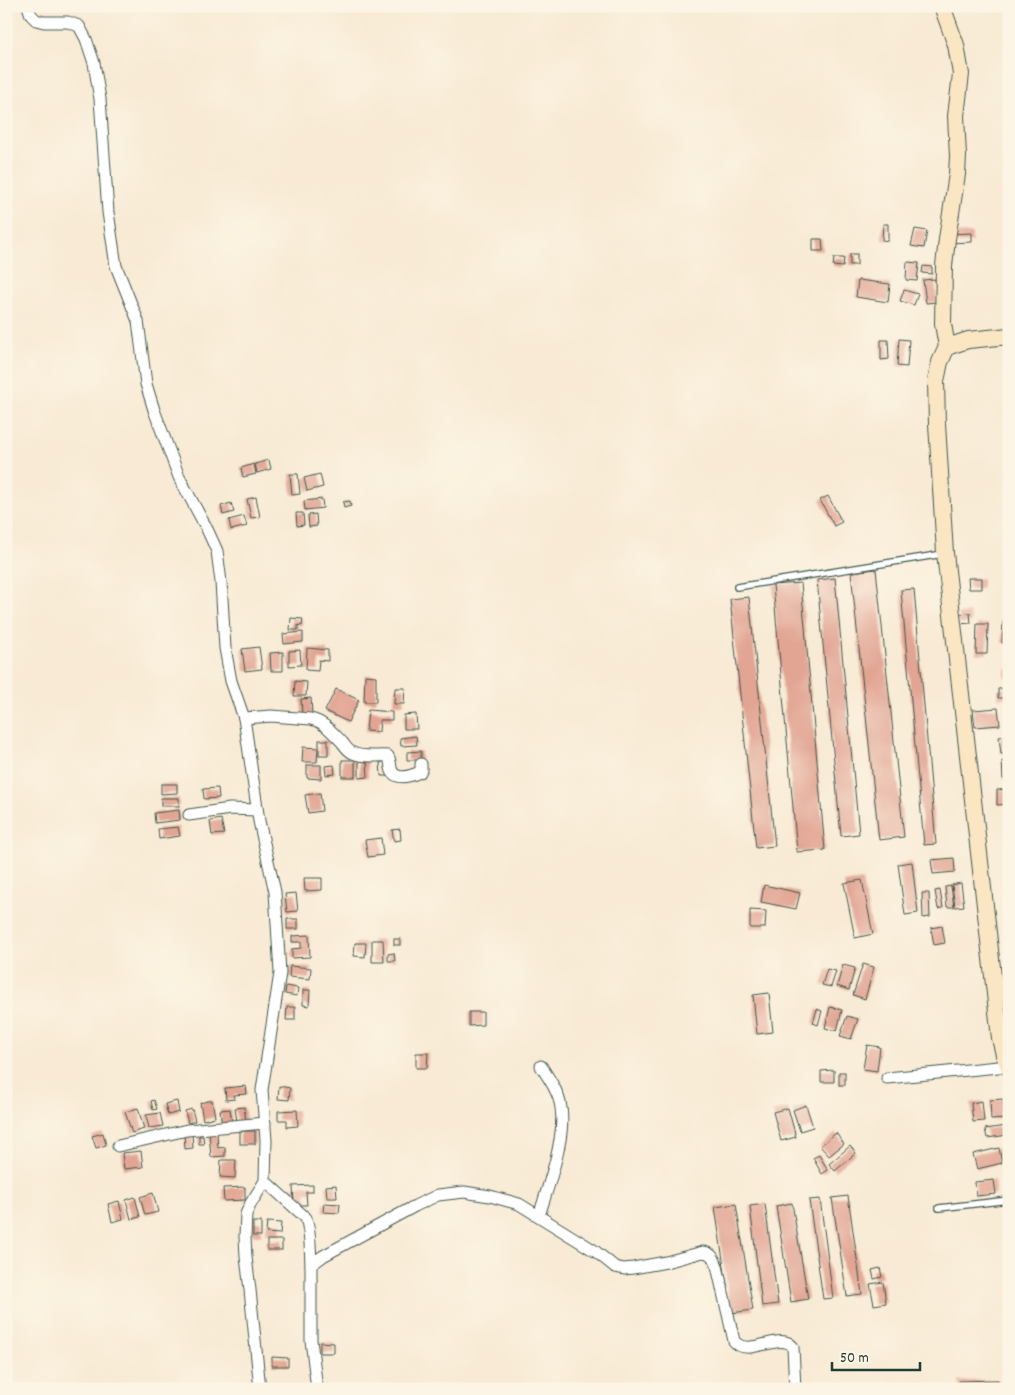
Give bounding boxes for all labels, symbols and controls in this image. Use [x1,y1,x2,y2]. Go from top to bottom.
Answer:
scale bar [832,1340,920,1372]
text: 50 m [840,1348,869,1370]

